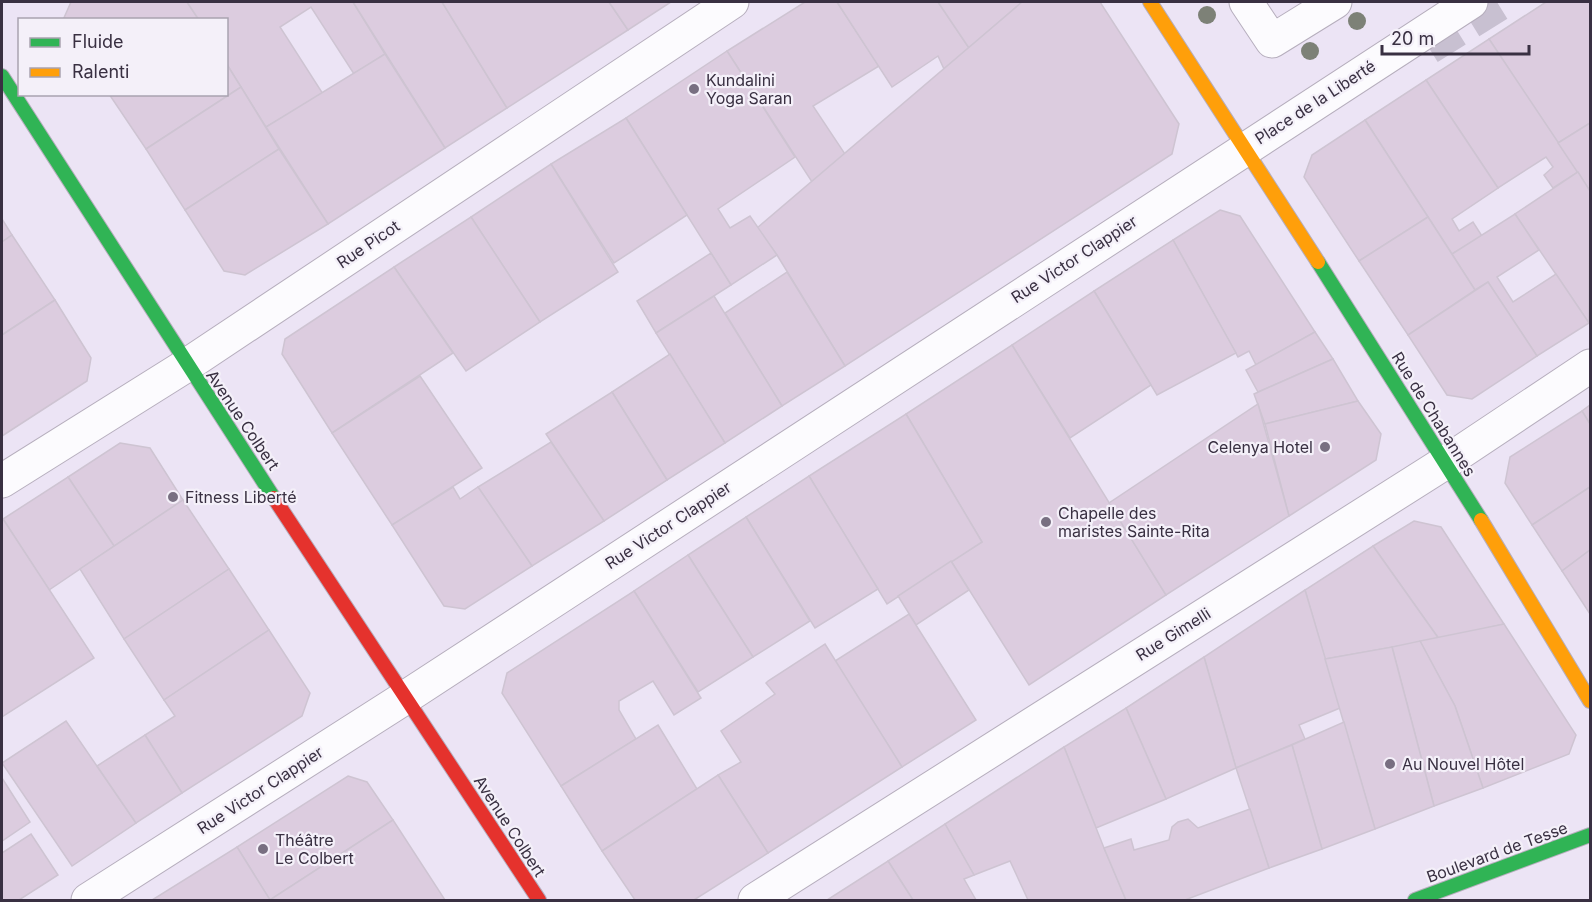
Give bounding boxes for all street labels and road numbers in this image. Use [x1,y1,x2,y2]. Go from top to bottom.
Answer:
street label: Place de la Liberté [1251,56,1379,148]
street label: Rue Victor Clappier [1007,211,1141,307]
street label: Rue Picot [333,216,403,272]
street label: Rue de Chabannes [1388,348,1480,480]
street label: Avenue Colbert [202,366,284,474]
street label: Rue Victor Clappier [601,477,735,573]
street label: Rue Gimelli [1132,603,1214,665]
street label: Rue Victor Clappier [193,742,327,838]
street label: Avenue Colbert [470,772,550,880]
street label: Boulevard de Tesse [1424,817,1570,887]

